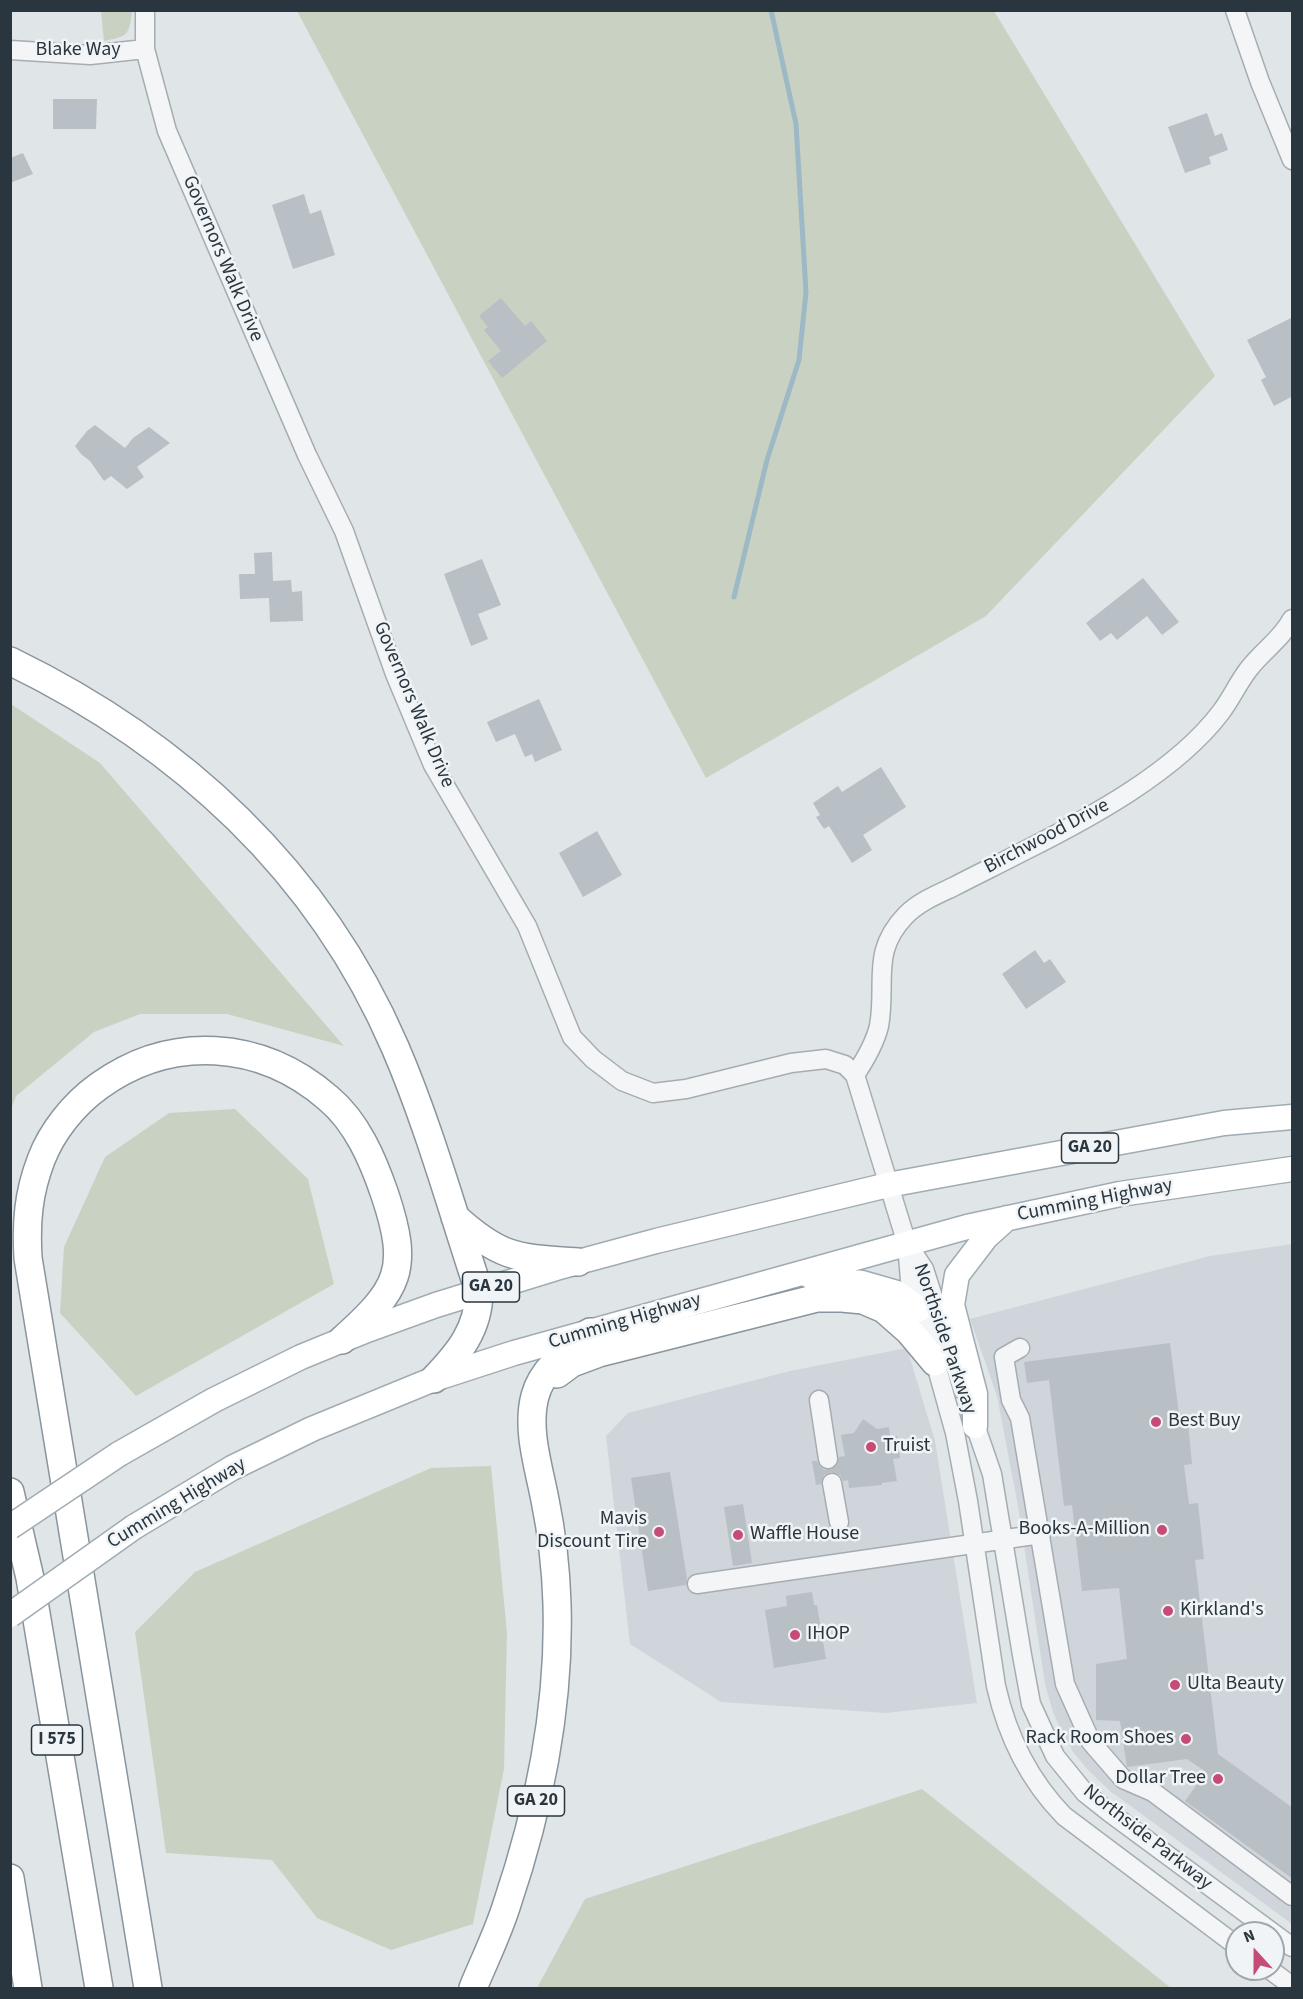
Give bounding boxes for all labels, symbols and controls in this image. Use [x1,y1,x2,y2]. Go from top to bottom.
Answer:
street label: Blake Way [35,39,121,63]
street label: Governors Walk Drive [176,172,268,346]
street label: Governors Walk Drive [367,618,459,792]
street label: Birchwood Drive [981,794,1113,880]
road number: GA 20 [1062,1133,1118,1163]
street label: Cumming Highway [1015,1174,1175,1228]
street label: Northside Parkway [907,1261,981,1417]
road number: GA 20 [462,1272,520,1302]
street label: Cumming Highway [546,1289,704,1355]
place label: Best Buy [1168,1410,1240,1434]
marker: Best Buy [1149,1415,1163,1429]
place label: Truist [883,1435,930,1459]
marker: Truist [864,1440,878,1454]
street label: Cumming Highway [103,1453,251,1555]
place label: Mavis Discount Tire [537,1508,647,1555]
place label: Books-A-Million [1018,1518,1150,1542]
place label: Waffle House [750,1523,859,1547]
marker: Books-A-Million [1155,1523,1169,1537]
marker: Mavis Discount Tire [652,1525,666,1539]
marker: Waffle House [731,1528,745,1542]
place label: Kirkland's [1180,1599,1264,1623]
marker: Kirkland's [1161,1604,1175,1618]
place label: IHOP [807,1623,850,1647]
marker: IHOP [788,1628,802,1642]
place label: Ulta Beauty [1187,1673,1284,1697]
marker: Ulta Beauty [1168,1678,1182,1692]
road number: I 575 [32,1725,82,1755]
place label: Rack Room Shoes [1025,1727,1174,1751]
marker: Rack Room Shoes [1179,1732,1193,1746]
place label: Dollar Tree [1115,1767,1206,1791]
marker: Dollar Tree [1211,1772,1225,1786]
street label: Northside Parkway [1077,1780,1217,1896]
road number: GA 20 [508,1786,564,1816]
north arrow [1225,1921,1285,1981]
text: N [1240,1924,1258,1948]

